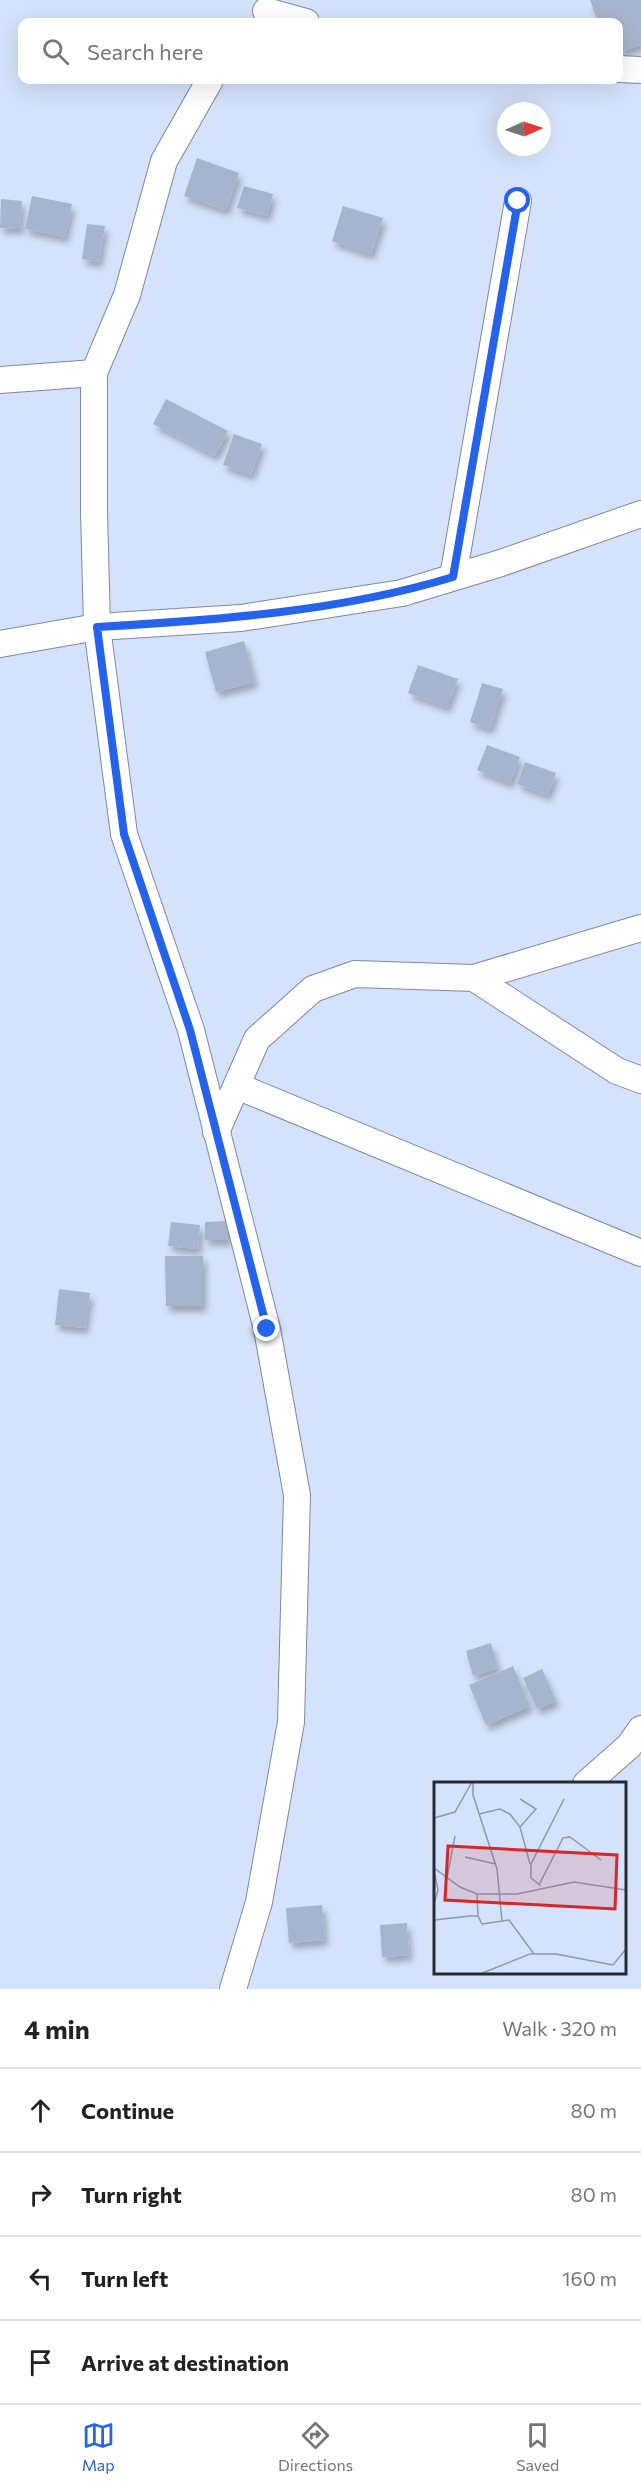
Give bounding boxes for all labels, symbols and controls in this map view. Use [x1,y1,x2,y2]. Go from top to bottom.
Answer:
search box [18,18,623,84]
icon: search [39,35,72,68]
text: Search here [87,38,203,65]
north arrow [497,102,551,156]
route start [504,187,530,213]
route end [253,1315,279,1341]
inset map [434,1782,626,1974]
text: 4 min [24,2013,90,2044]
text: Walk · 320 m [502,2016,617,2040]
icon: ahead [24,2094,57,2127]
text: Continue [81,2097,174,2124]
text: 80 m [571,2098,617,2122]
icon: right [24,2178,57,2211]
text: Turn right [81,2181,182,2208]
text: 80 m [571,2182,617,2206]
icon: left [24,2262,57,2295]
text: Turn left [81,2265,168,2292]
text: 160 m [562,2266,617,2290]
icon: arrive [24,2346,57,2379]
text: Arrive at destination [81,2349,289,2376]
tab: Map [82,2419,115,2474]
tab: Directions [278,2419,353,2474]
tab: Saved [516,2419,559,2474]

